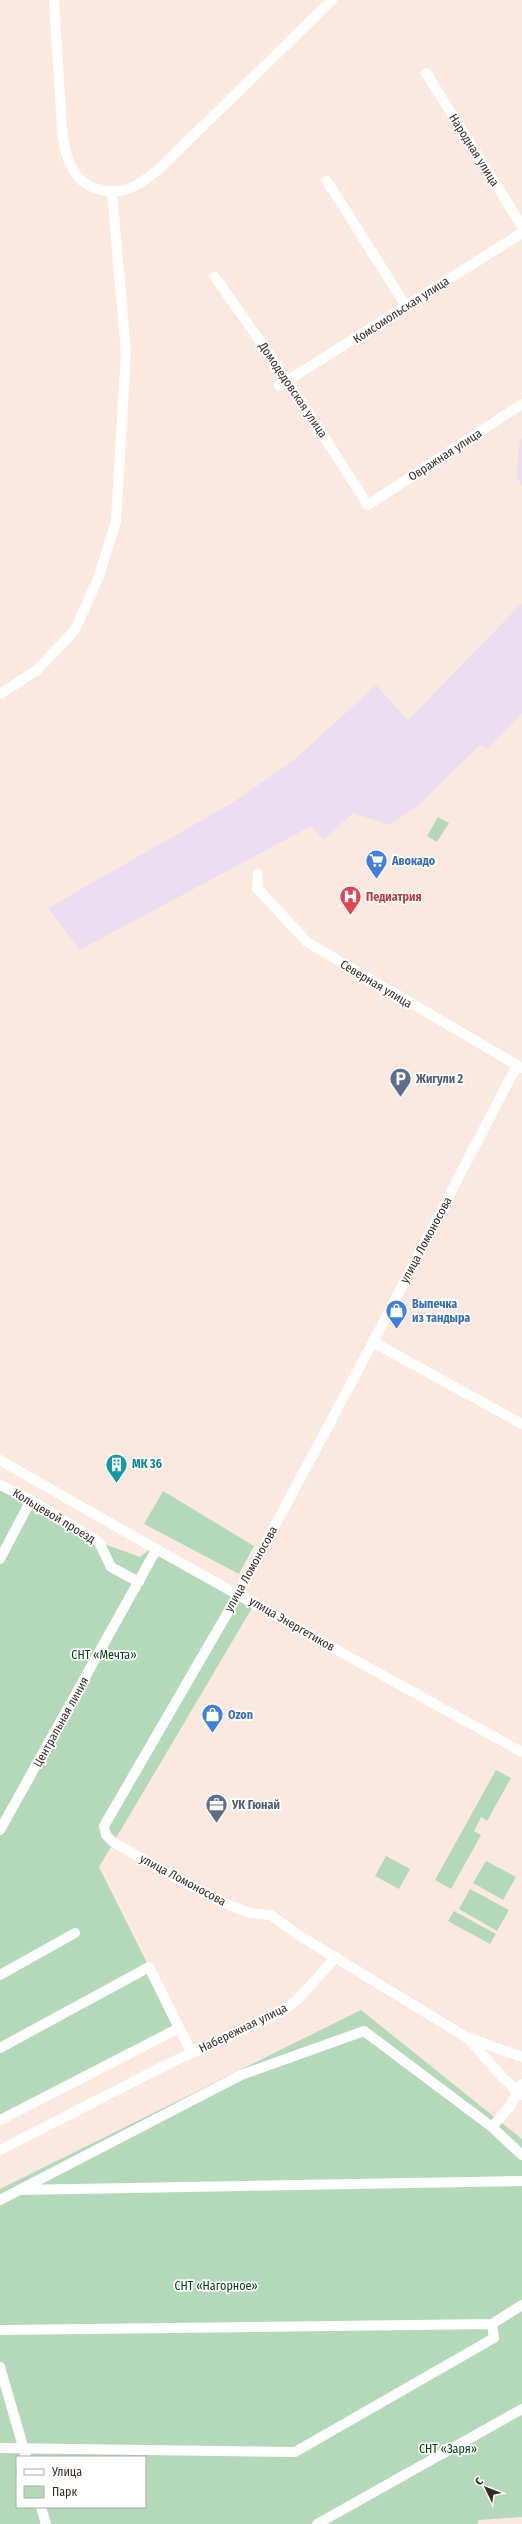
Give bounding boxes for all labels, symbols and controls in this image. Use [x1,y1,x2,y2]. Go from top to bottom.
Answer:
street label: Народная улица [446,111,502,189]
street label: Комсомольская улица [350,274,452,346]
street label: Домодедовская улица [255,339,330,440]
street label: Овражная улица [406,426,484,484]
supermarket icon: Авокадо [364,848,390,881]
place label: Авокадо [391,854,436,868]
hospital icon: Педиатрия [337,884,363,917]
place label: Педиатрия [366,890,422,904]
street label: Северная улица [338,957,415,1011]
parking icon: Жигули 2 [388,1066,414,1099]
place label: Жигули 2 [415,1072,464,1086]
street label: улица Ломоносова [397,1194,455,1285]
place label: Выпечка из тандыра [412,1297,470,1325]
shop icon: Выпечка из тандыра [383,1298,409,1331]
building icon: МК 36 [104,1451,130,1484]
place label: МК 36 [132,1457,162,1471]
street label: Кольцевой проезд [10,1486,98,1546]
street label: улица Ломоносова [222,1524,280,1614]
street label: улица Энергетиков [247,1594,337,1654]
park label: СНТ «Мечта» [71,1648,137,1662]
street label: Центральная линия [30,1675,92,1769]
shop icon: Ozon [199,1702,225,1735]
place label: Ozon [228,1708,253,1722]
office icon: УК Гюнай [204,1792,230,1825]
place label: УК Гюнай [231,1798,280,1812]
street label: улица Ломоносова [138,1851,229,1909]
street label: Набережная улица [197,2001,289,2055]
park label: СНТ «Нагорное» [174,2279,258,2293]
park label: СНТ «Заря» [419,2442,477,2456]
legend [16,2456,146,2508]
text: Улица [51,2465,82,2479]
north arrow [466,2468,506,2508]
text: С [472,2475,486,2488]
text: Парк [52,2485,78,2499]

